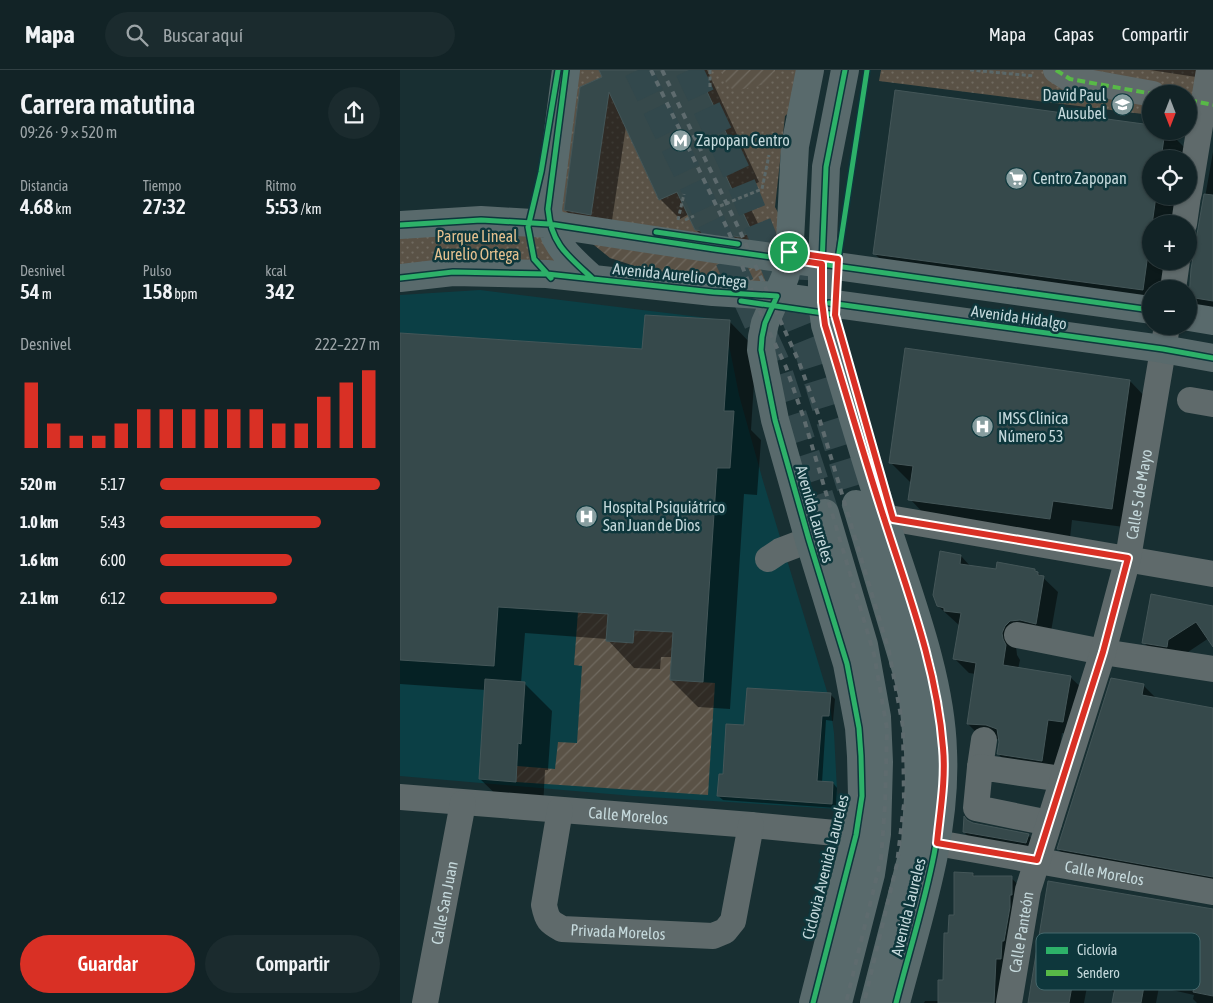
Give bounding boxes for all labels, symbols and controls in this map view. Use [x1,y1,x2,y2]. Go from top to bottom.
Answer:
search box [105,12,455,57]
text: Mapa [25,21,75,48]
icon: search [123,21,151,49]
text: Buscar aquí [163,24,243,46]
text: Mapa [989,24,1026,45]
text: Capas [1054,24,1094,45]
text: Compartir [1122,24,1188,45]
north arrow [1142,85,1198,140]
map controls [1142,85,1197,335]
place label: David Paul Ausubel [1043,86,1107,122]
button: share [328,87,380,139]
text: Carrera matutina [20,88,195,120]
school or university icon: David Paul Ausubel [1110,92,1134,116]
text: 09:26 · 9 × 520 m [20,123,117,141]
metro station icon: Zapopan Centro [668,128,692,152]
place label: Zapopan Centro [696,131,790,150]
button: locate [1142,150,1197,205]
supermarket icon: Centro Zapopan [1005,166,1029,190]
place label: Centro Zapopan [1033,169,1127,188]
text: Distancia [20,178,68,194]
text: Tiempo [143,178,181,194]
text: Ritmo [265,178,296,194]
text: 4.68 [20,194,53,218]
text: 27:32 [143,194,186,218]
text: 5:53 [265,194,299,218]
text: km [53,201,72,217]
text: /km [299,201,322,217]
button: + [1142,215,1197,270]
park label: Parque Lineal Aurelio Ortega [435,227,519,264]
pin [768,231,810,273]
icon: arrive [775,238,803,266]
street label: Avenida Aurelio Ortega [612,259,748,292]
text: Desnivel [20,263,65,279]
text: Pulso [143,263,172,279]
text: kcal [265,263,287,279]
text: 54 [20,279,40,303]
text: 158 [143,279,172,303]
text: 342 [265,279,295,303]
button: − [1142,280,1197,335]
text: m [40,286,52,302]
text: bpm [172,286,198,302]
street label: Avenida Hidalgo [970,301,1068,334]
text: Desnivel [20,335,71,353]
text: 222–227 m [315,335,380,353]
place label: IMSS Clínica Número 53 [998,409,1068,445]
hospital icon: IMSS Clínica Número 53 [970,415,994,439]
street label: Calle 5 de Mayo [1122,448,1155,541]
street label: Avenida Laureles [792,463,838,565]
text: 520 m [20,475,56,493]
text: 5:17 [100,475,125,493]
place label: Hospital Psiquiátrico San Juan de Dios [603,498,725,534]
hospital icon: Hospital Psiquiátrico San Juan de Dios [575,504,599,528]
text: 1.0 km [20,513,59,531]
text: 5:43 [100,513,125,531]
text: 1.6 km [20,551,59,569]
text: 6:00 [100,551,126,569]
text: 2.1 km [20,589,59,607]
text: 6:12 [100,589,125,607]
street label: Ciclovia Avenida Laureles [798,792,852,941]
street label: Calle Morelos [588,803,669,827]
street label: Avenida Laureles [887,856,929,958]
street label: Calle Morelos [1063,857,1146,889]
street label: Calle San Juan [427,860,461,946]
street label: Calle Panteón [1005,890,1037,974]
street label: Privada Morelos [570,920,666,943]
legend [1036,933,1200,990]
button: Guardar [20,935,195,993]
button: Compartir [205,935,380,993]
text: Ciclovía [1077,942,1117,958]
text: Sendero [1077,965,1120,981]

